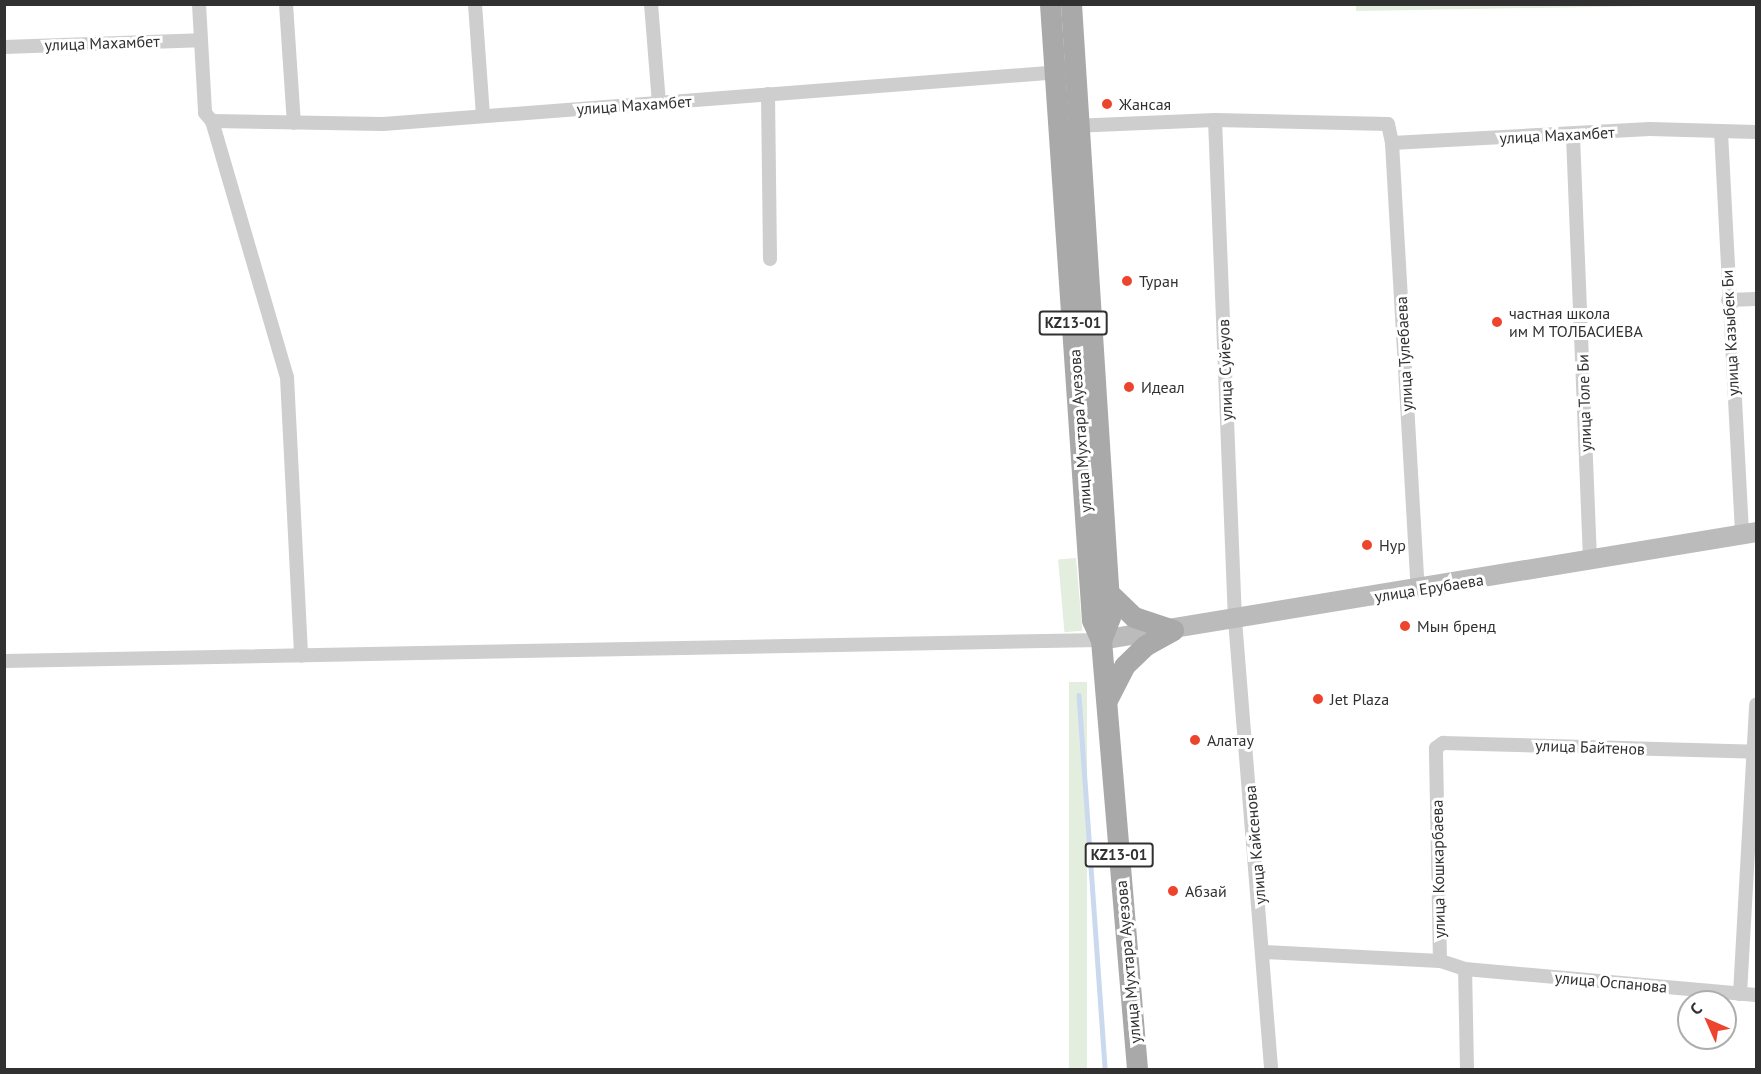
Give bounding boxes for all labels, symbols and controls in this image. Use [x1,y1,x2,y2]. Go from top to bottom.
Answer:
street label: улица Махамбет [44,31,160,55]
street label: улица Махамбет [576,91,692,119]
place label: Жансая [1119,94,1171,114]
marker: Жансая [1100,97,1114,111]
street label: улица Махамбет [1499,122,1615,148]
street label: улица Казыбек Би [1717,269,1743,397]
place label: Туран [1139,271,1179,291]
marker: Туран [1120,274,1134,288]
street label: улица Тулебаева [1391,296,1417,412]
place label: частная школа им М ТОЛБАСИЕВА [1509,303,1643,341]
road number: KZ13-01 [1038,311,1108,335]
marker: частная школа им М ТОЛБАСИЕВА [1490,315,1504,329]
street label: улица Суйеуов [1214,319,1236,421]
street label: улица Мухтара Ауезова [1065,348,1095,514]
street label: улица Толе Би [1573,354,1595,452]
place label: Идеал [1141,377,1185,397]
marker: Идеал [1122,380,1136,394]
place label: Нур [1379,535,1406,555]
marker: Нур [1360,538,1374,552]
street label: улица Ерубаева [1373,570,1485,606]
place label: Мын бренд [1417,616,1496,636]
marker: Мын бренд [1398,619,1412,633]
place label: Jet Plaza [1330,689,1389,709]
marker: Jet Plaza [1311,692,1325,706]
place label: Алатау [1207,730,1254,750]
marker: Алатау [1188,733,1202,747]
street label: улица Байтенов [1535,735,1645,759]
street label: улица Кайсенова [1240,785,1270,905]
street label: улица Кошкарбаева [1427,799,1449,939]
road number: KZ13-01 [1084,843,1154,867]
street label: улица Мухтара Ауезова [1111,879,1145,1045]
place label: Абзай [1185,881,1227,901]
marker: Абзай [1166,884,1180,898]
street label: улица Оспанова [1554,968,1668,996]
north arrow [1677,990,1737,1050]
text: С [1685,998,1706,1019]

